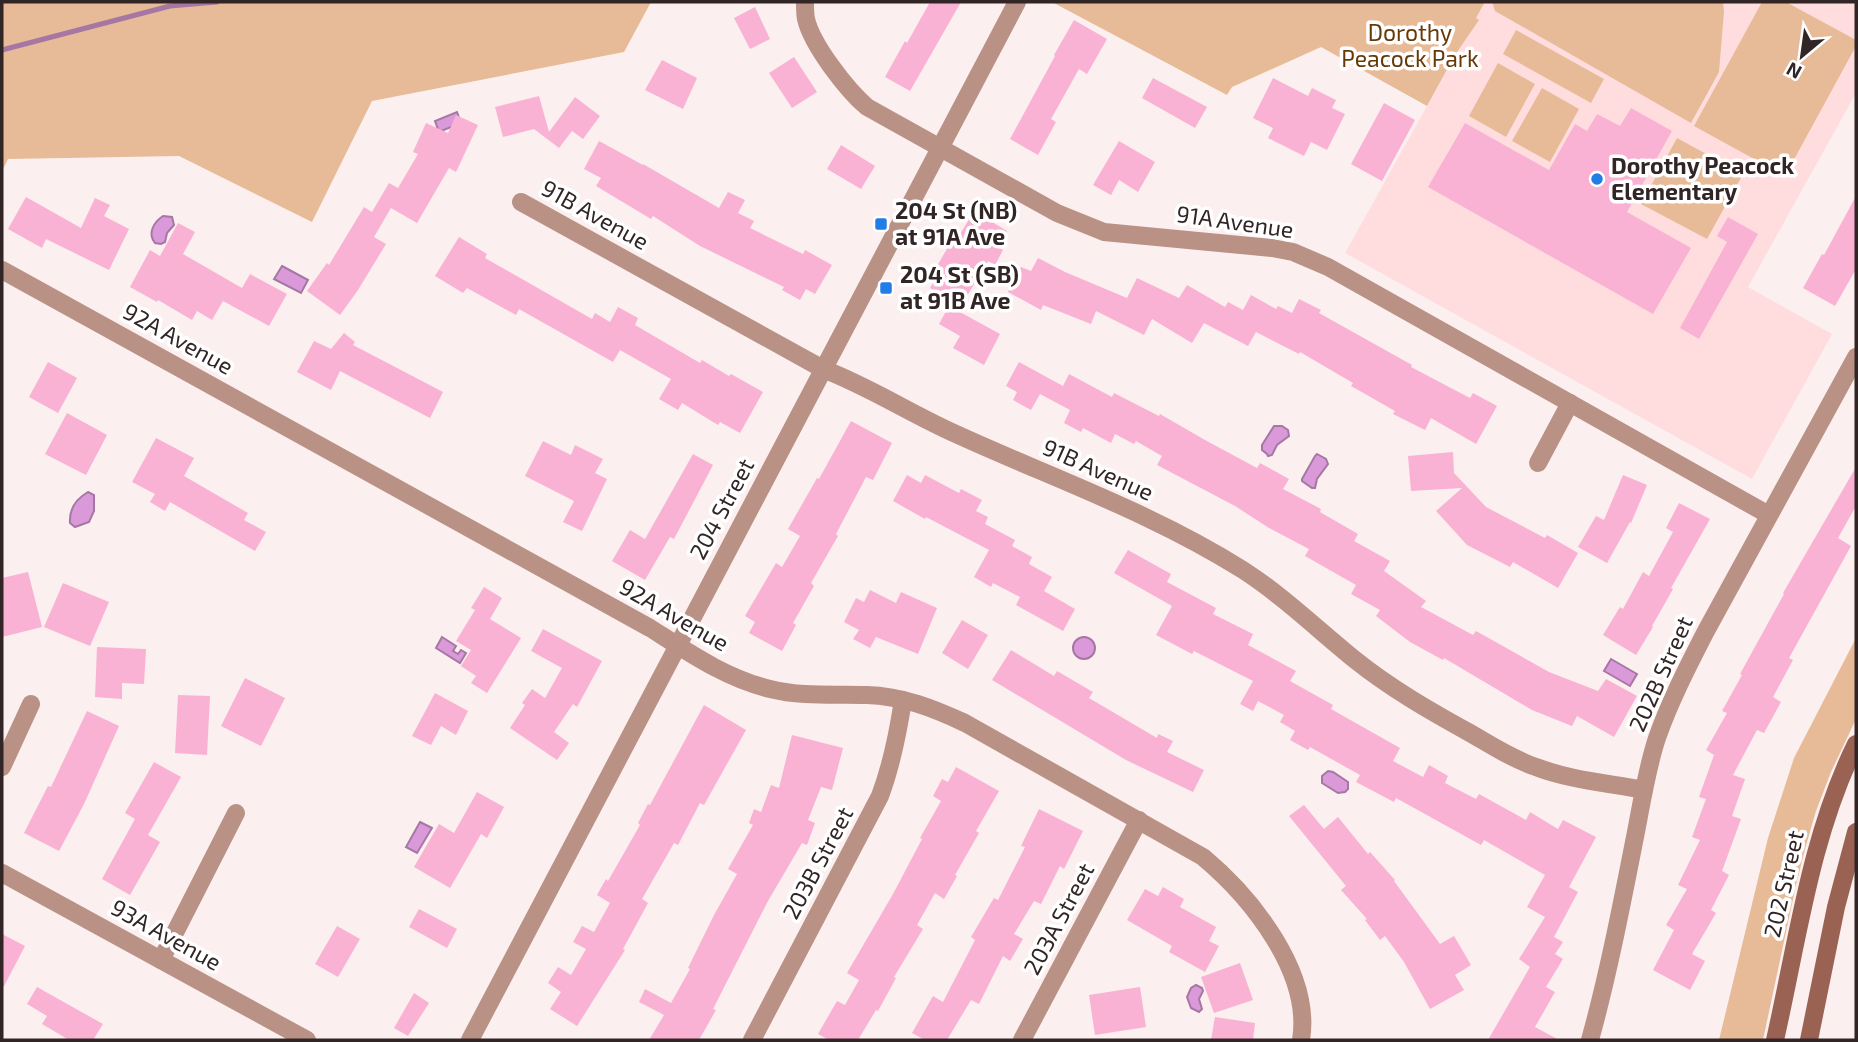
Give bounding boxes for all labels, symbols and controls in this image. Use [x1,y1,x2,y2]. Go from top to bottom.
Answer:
park label: Dorothy Peacock Park [1341,18,1479,72]
north arrow [1767,21,1837,91]
text: N [1782,58,1805,85]
place label: Dorothy Peacock Elementary [1611,151,1794,205]
marker: Dorothy Peacock Elementary [1589,171,1605,187]
street label: 91B Avenue [537,173,654,255]
place label: 204 St (NB) at 91A Ave [895,196,1017,250]
street label: 91A Avenue [1175,199,1295,243]
marker: 204 St (NB) at 91A Ave [873,216,889,232]
place label: 204 St (SB) at 91B Ave [900,260,1019,314]
marker: 204 St (SB) at 91B Ave [878,280,894,296]
street label: 92A Avenue [119,296,238,380]
street label: 91B Avenue [1039,432,1158,506]
street label: 204 Street [683,453,759,564]
street label: 92A Avenue [615,572,734,657]
street label: 202B Street [1622,611,1698,735]
street label: 203B Street [776,801,858,923]
street label: 202 Street [1757,827,1809,940]
street label: 203A Street [1017,858,1099,979]
street label: 93A Avenue [107,892,226,976]

